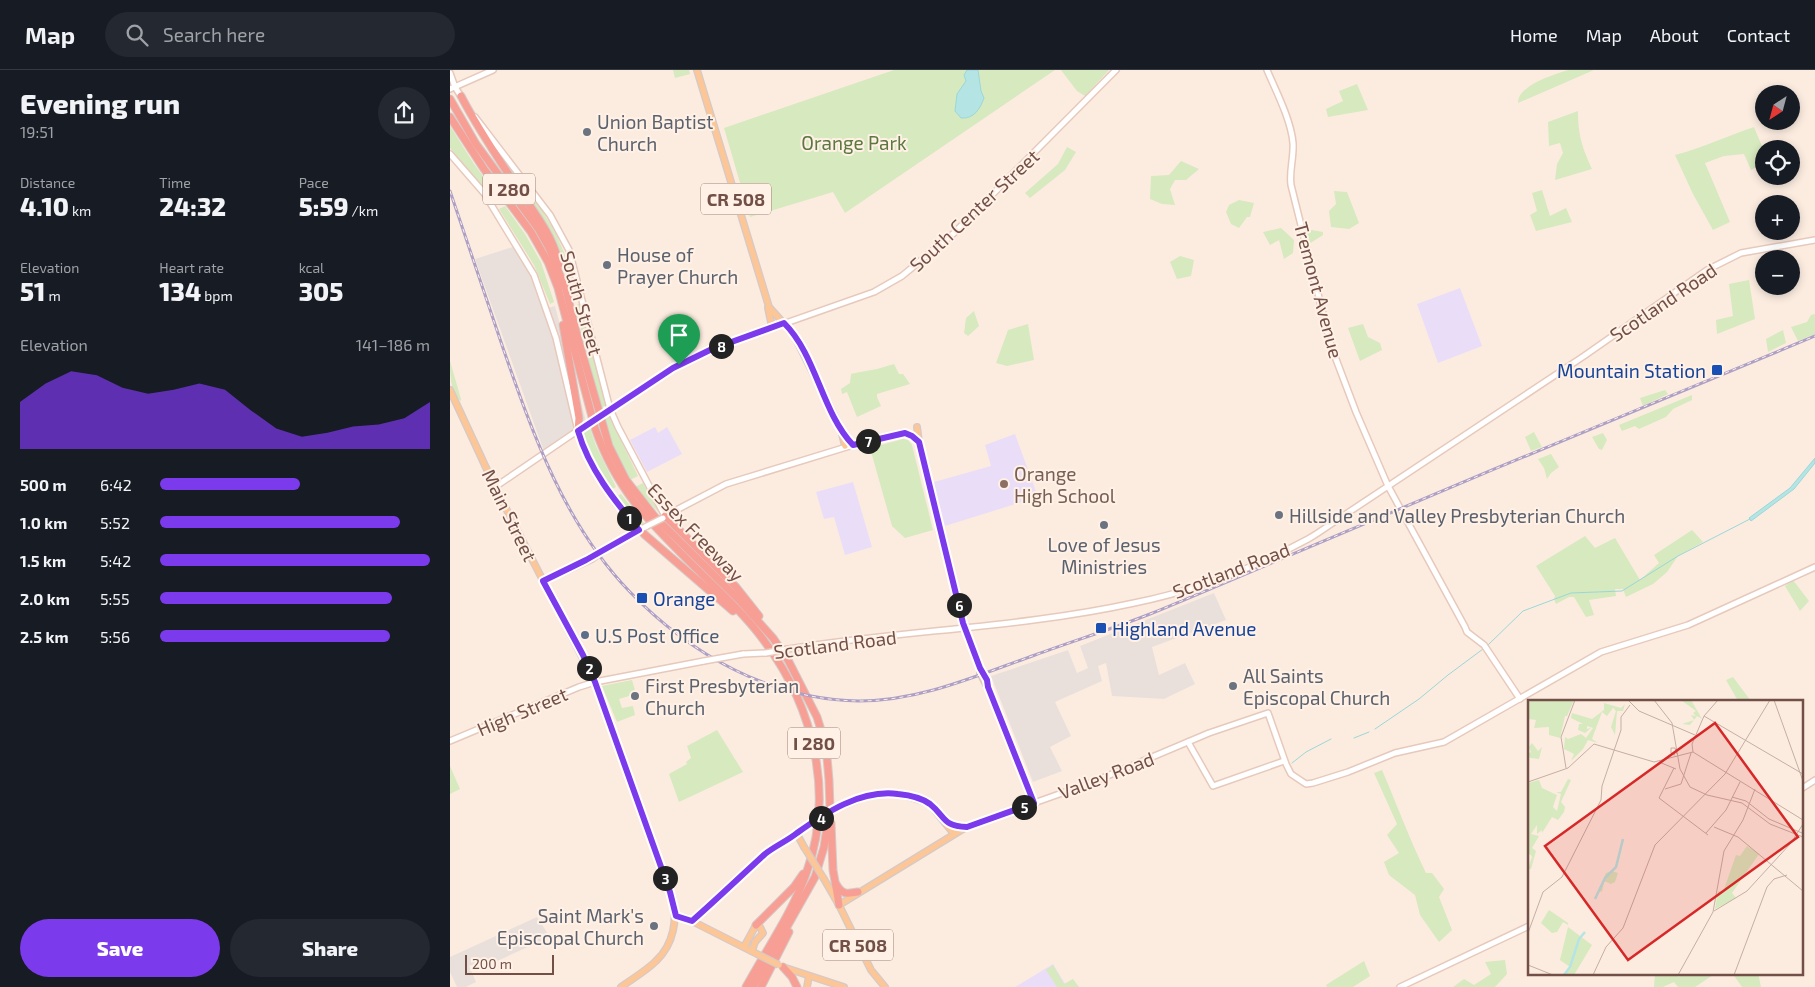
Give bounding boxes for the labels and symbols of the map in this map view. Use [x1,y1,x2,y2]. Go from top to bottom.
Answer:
north arrow [1755,85,1800,130]
place label: Union Baptist Church [597,110,714,155]
marker: Union Baptist Church [581,126,593,138]
park label: Orange Park [801,131,907,154]
street label: South Center Street [905,144,1043,276]
road number: I 280 [483,174,535,204]
road number: CR 508 [701,184,771,214]
street label: Tremont Avenue [1290,219,1348,361]
place label: House of Prayer Church [617,243,738,288]
street label: South Street [556,248,608,358]
street label: Scotland Road [1605,258,1721,346]
marker: House of Prayer Church [601,259,613,271]
pin [658,314,700,365]
pin: 8 [708,334,734,358]
place label: Mountain Station [1557,359,1706,382]
marker: Mountain Station [1710,363,1724,377]
pin: 7 [856,428,880,454]
place label: Orange High School [1014,462,1116,507]
street label: Main Street [478,465,542,565]
street label: Essex Freeway [643,478,749,586]
marker: Orange High School [998,478,1010,490]
place label: Hillside and Valley Presbyterian Church [1289,504,1625,527]
pin: 1 [616,506,642,530]
marker: Hillside and Valley Presbyterian Church [1273,509,1285,521]
marker: Love of Jesus Ministries [1098,519,1110,531]
place label: Love of Jesus Ministries [1047,533,1161,578]
street label: Scotland Road [1169,537,1293,603]
place label: Orange [653,587,716,610]
marker: Orange [635,591,649,605]
pin: 6 [946,592,972,618]
place label: Highland Avenue [1112,617,1257,640]
marker: Highland Avenue [1094,621,1108,635]
place label: U.S Post Office [595,624,719,647]
street label: Scotland Road [772,625,898,663]
marker: U.S Post Office [579,629,591,641]
pin: 2 [576,656,602,680]
place label: All Saints Episcopal Church [1243,664,1390,709]
place label: First Presbyterian Church [645,674,799,719]
marker: All Saints Episcopal Church [1227,680,1239,692]
street label: High Street [473,682,571,740]
marker: First Presbyterian Church [629,690,641,702]
inset map [1528,700,1802,974]
road number: I 280 [788,728,840,758]
street label: Valley Road [1055,746,1157,804]
pin: 5 [1012,794,1036,820]
pin: 4 [808,806,834,830]
pin: 3 [652,866,678,890]
place label: Saint Mark's Episcopal Church [497,904,644,949]
marker: Saint Mark's Episcopal Church [648,920,660,932]
road number: CR 508 [823,930,893,960]
scale bar [465,952,554,975]

